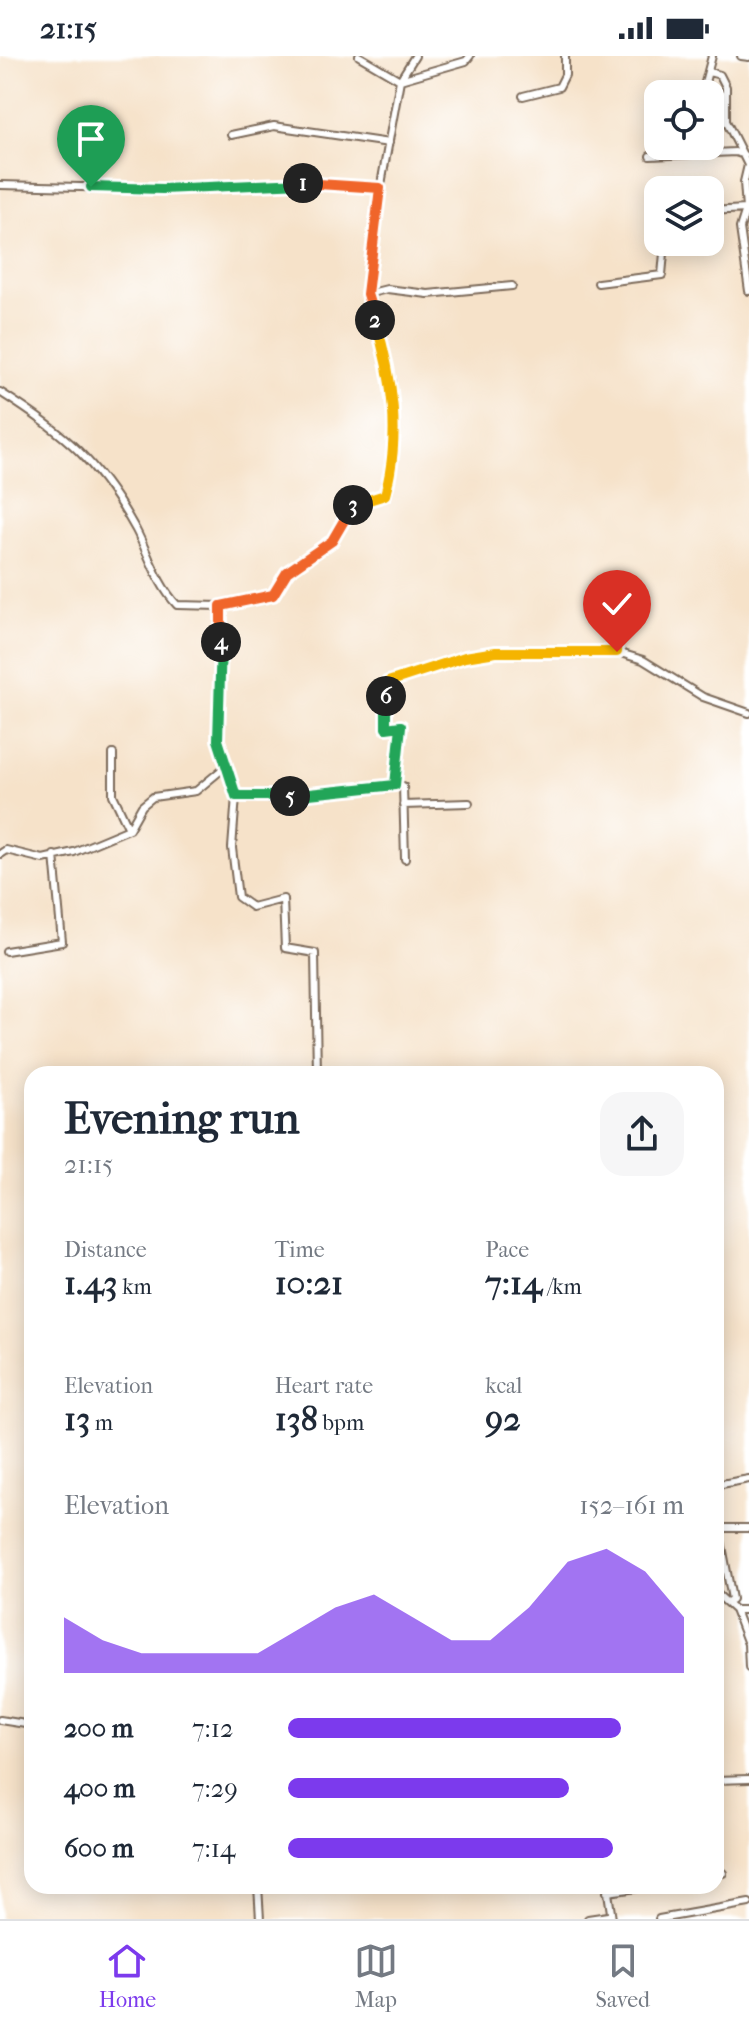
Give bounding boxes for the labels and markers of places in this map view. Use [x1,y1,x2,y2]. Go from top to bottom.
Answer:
pin [57,105,125,187]
pin: 1 [283,163,323,203]
pin: 2 [355,300,395,340]
pin: 3 [333,485,373,525]
pin [583,570,651,652]
pin: 4 [201,622,241,662]
pin: 6 [366,676,406,716]
pin: 5 [270,776,310,816]

